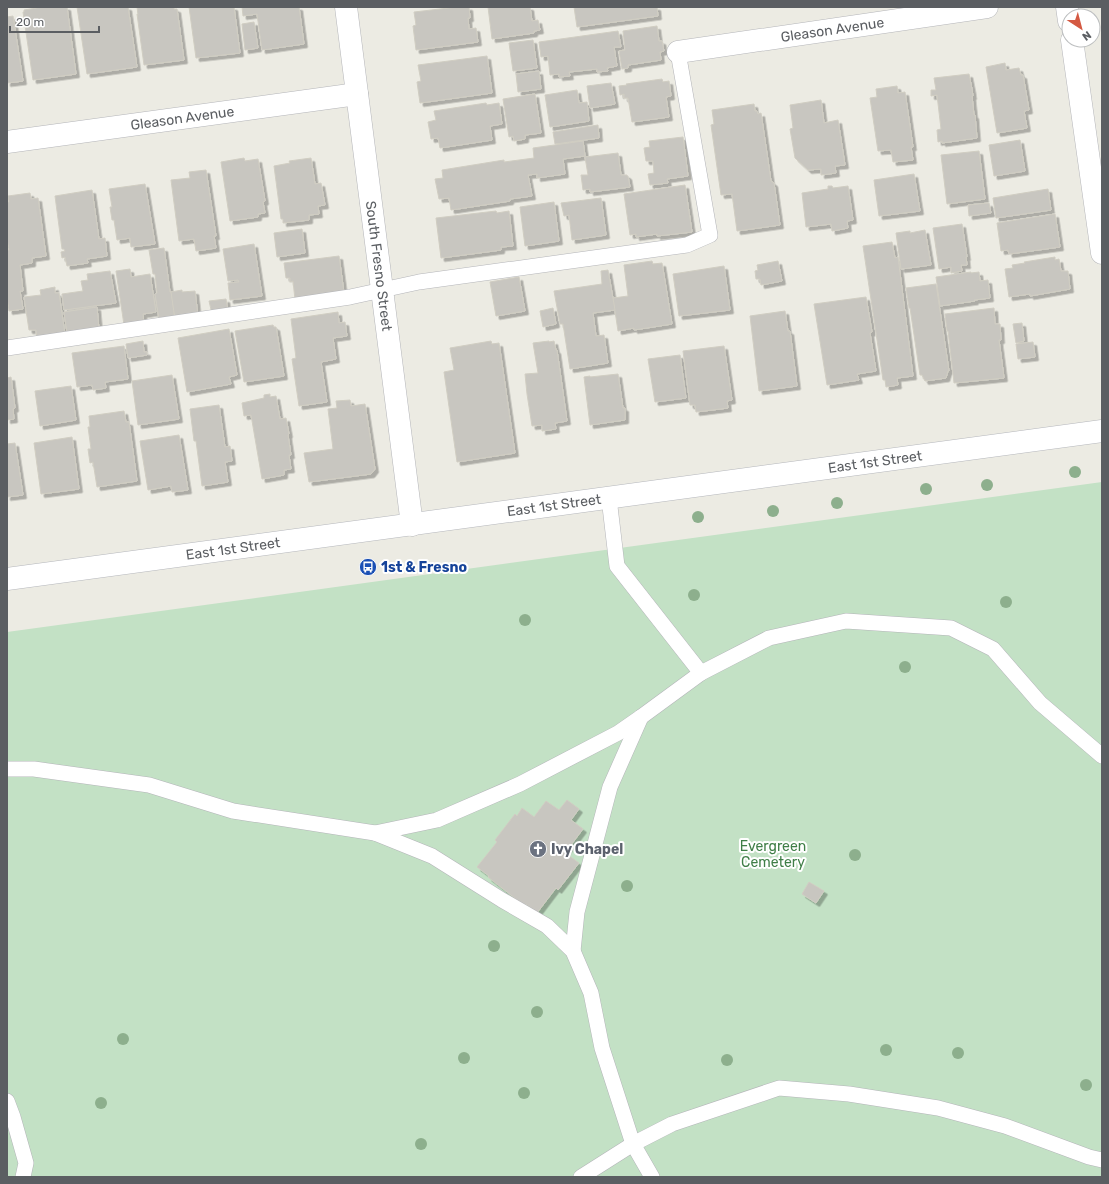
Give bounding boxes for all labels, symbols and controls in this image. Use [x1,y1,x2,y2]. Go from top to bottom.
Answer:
scale bar [10,8,99,34]
north arrow [1061,8,1101,48]
street label: Gleason Avenue [780,14,885,46]
text: 20 m [16,15,44,29]
text: N [1079,28,1094,43]
street label: Gleason Avenue [130,103,235,134]
street label: South Fresno Street [362,200,395,333]
street label: East 1st Street [827,447,924,477]
street label: East 1st Street [506,491,603,520]
street label: East 1st Street [185,534,282,564]
bus stop icon: 1st & Fresno [358,557,378,577]
place label: 1st & Fresno [381,559,467,576]
park label: Evergreen Cemetery [740,838,806,871]
church icon: Ivy Chapel [528,839,548,859]
place label: Ivy Chapel [551,841,623,858]

